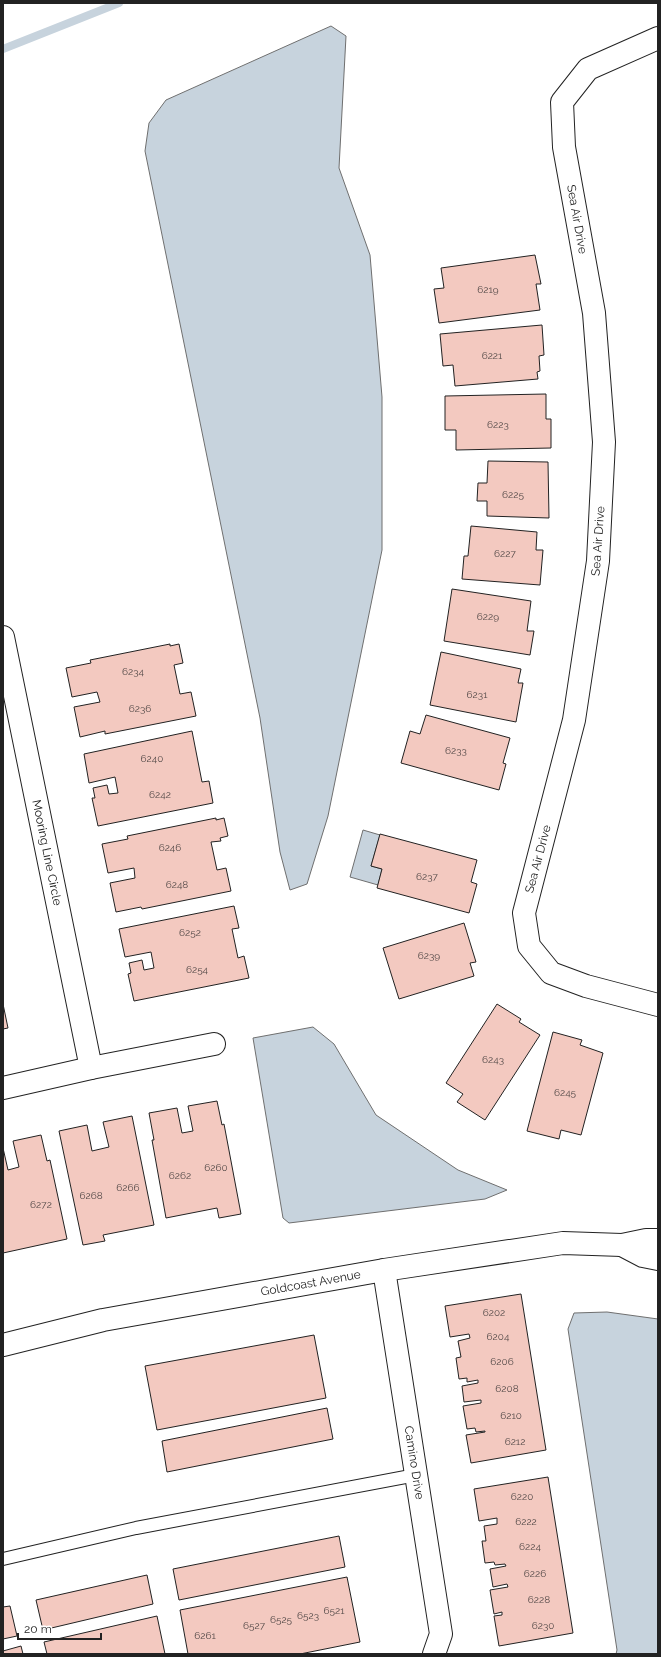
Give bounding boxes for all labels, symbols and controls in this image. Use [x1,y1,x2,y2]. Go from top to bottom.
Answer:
street label: Sea Air Drive [564,184,590,255]
house number: 6219 [477,284,499,295]
house number: 6221 [482,350,503,361]
house number: 6223 [487,419,509,430]
house number: 6225 [502,489,524,500]
street label: Sea Air Drive [589,506,607,576]
house number: 6227 [494,548,517,559]
house number: 6229 [477,611,499,622]
house number: 6234 [122,666,145,677]
house number: 6231 [467,689,488,700]
house number: 6236 [129,703,151,714]
house number: 6233 [445,745,467,756]
house number: 6240 [141,753,163,764]
house number: 6242 [149,789,171,800]
street label: Mooring Line Circle [29,798,65,907]
street label: Sea Air Drive [522,823,554,895]
house number: 6246 [159,842,181,853]
house number: 6237 [416,871,439,882]
house number: 6248 [166,879,188,890]
house number: 6252 [179,927,201,938]
house number: 6239 [418,950,440,961]
house number: 6254 [186,964,209,975]
house number: 6243 [482,1054,504,1065]
house number: 6245 [554,1087,577,1098]
house number: 6260 [204,1162,228,1173]
house number: 6262 [169,1170,191,1181]
house number: 6266 [116,1182,140,1193]
house number: 6268 [79,1190,103,1201]
house number: 6272 [30,1199,52,1210]
street label: Goldcoast Avenue [260,1267,362,1299]
house number: 6202 [483,1307,505,1318]
house number: 6204 [487,1331,510,1342]
house number: 6206 [490,1356,514,1367]
house number: 6208 [495,1383,519,1394]
house number: 6210 [500,1410,522,1421]
street label: Camino Drive [402,1425,427,1500]
house number: 6212 [505,1436,525,1447]
house number: 6220 [511,1491,533,1502]
house number: 6222 [515,1516,537,1527]
house number: 6224 [519,1541,541,1552]
house number: 6226 [524,1568,546,1579]
house number: 6228 [528,1594,550,1605]
house number: 6521 [324,1605,345,1616]
house number: 6523 [297,1610,319,1621]
house number: 6525 [270,1614,293,1625]
scale bar [18,1615,101,1641]
house number: 6527 [243,1620,266,1631]
house number: 6230 [532,1620,554,1631]
text: 20 m [24,1622,52,1636]
house number: 6261 [194,1630,216,1641]

